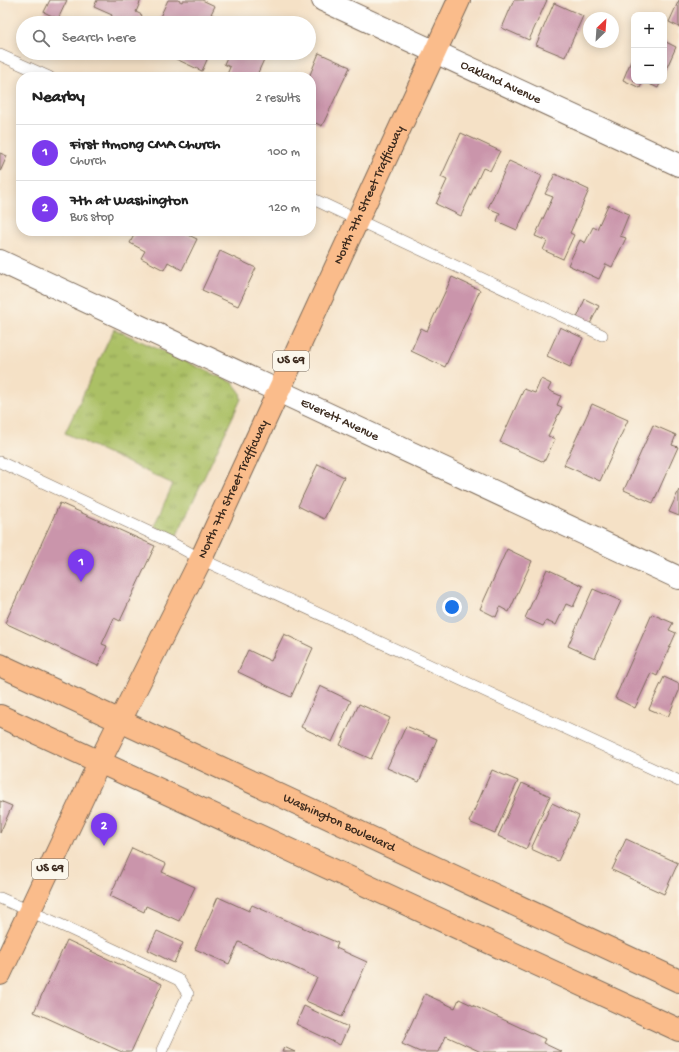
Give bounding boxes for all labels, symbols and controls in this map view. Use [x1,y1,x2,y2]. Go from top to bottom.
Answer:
north arrow [583,12,619,48]
map controls [631,12,667,84]
button: + [631,12,667,48]
search box [16,16,316,60]
icon: search [30,27,52,49]
text: Search here [62,29,136,47]
button: − [631,48,667,84]
street label: Oakland Avenue [458,57,544,108]
text: Nearby [32,88,85,108]
text: 2 results [255,91,300,106]
street label: North 7th Street Trafficway [331,123,408,267]
text: First Hmong CMA Church [70,136,220,154]
text: 1 [42,145,48,160]
text: 100 m [268,145,300,160]
text: Church [70,154,106,169]
text: 7th at Washington [70,192,188,210]
text: 2 [42,201,48,216]
text: 120 m [269,201,300,216]
text: Bus stop [70,210,114,225]
road number: US 69 [273,351,309,371]
street label: Everett Avenue [298,395,382,444]
street label: North 7th Street Trafficway [195,417,272,561]
pin: 1 [68,549,94,582]
your location [442,597,462,617]
street label: Washington Boulevard [281,790,399,856]
pin: 2 [91,813,117,846]
road number: US 69 [32,859,68,879]

